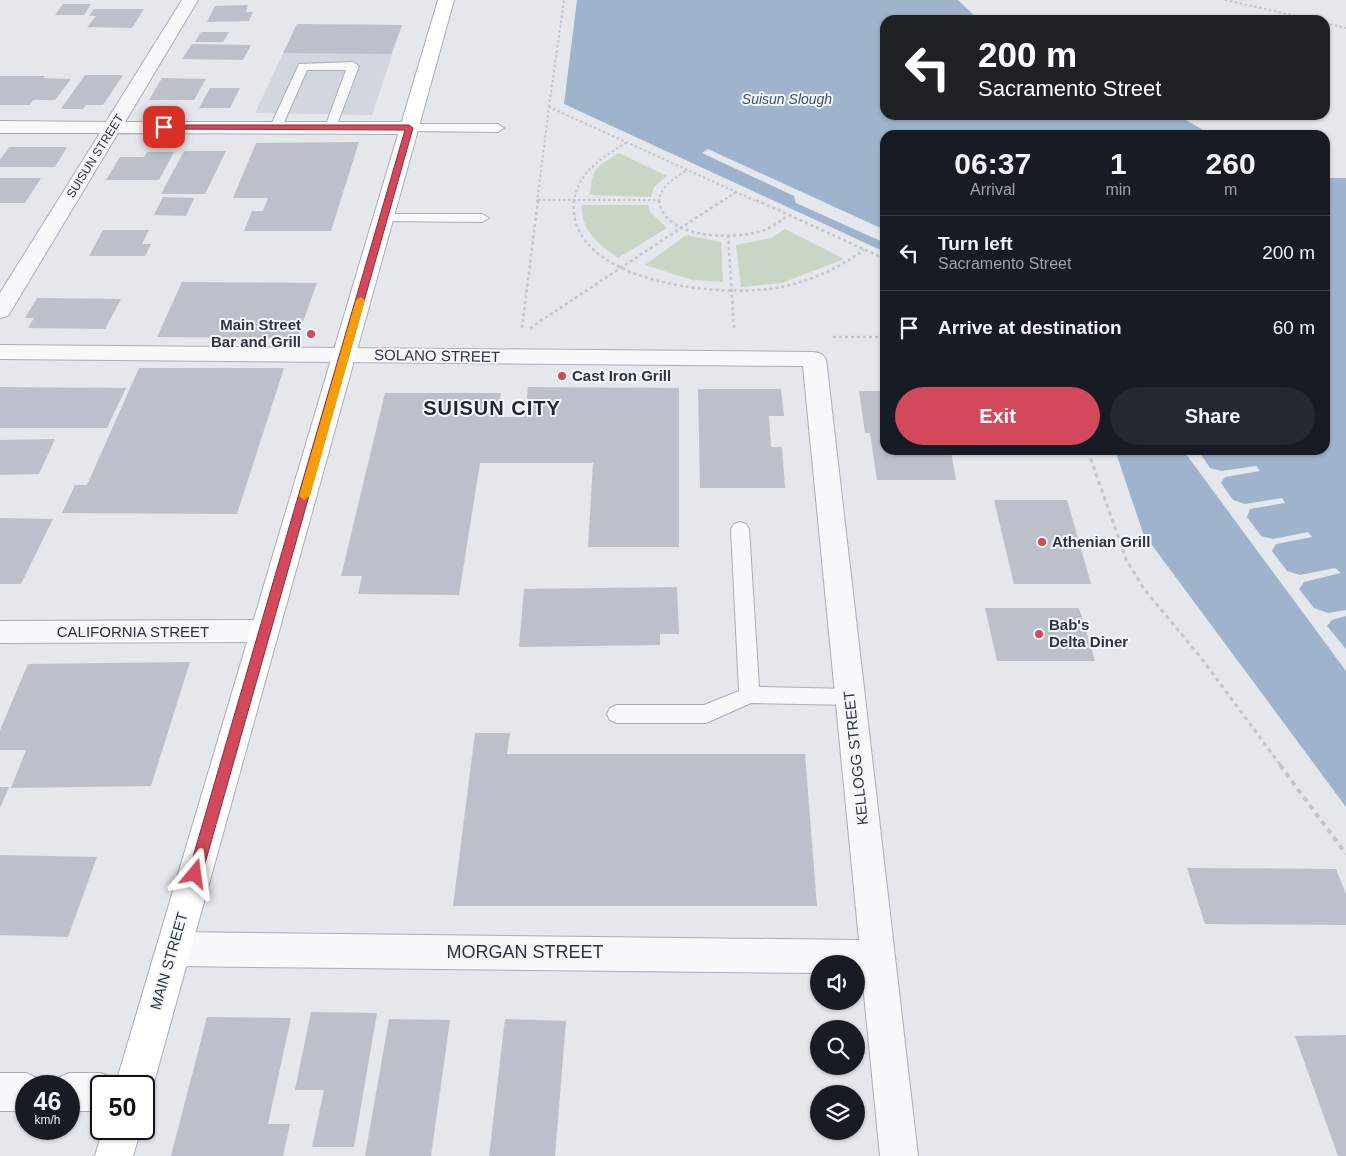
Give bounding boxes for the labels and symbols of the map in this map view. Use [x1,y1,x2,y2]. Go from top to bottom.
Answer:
water label: Suisun Slough [742,91,832,107]
pin [143,106,185,148]
street label: SUISUN STREET [64,111,127,200]
place label: Main Street Bar and Grill [211,316,301,350]
marker: Main Street Bar and Grill [305,328,317,340]
street label: SOLANO STREET [374,346,500,365]
place label: Cast Iron Grill [572,367,671,384]
marker: Cast Iron Grill [556,370,568,382]
district label: SUISUN CITY [423,397,561,419]
place label: Athenian Grill [1052,533,1150,550]
marker: Athenian Grill [1036,536,1048,548]
place label: Bab's Delta Diner [1049,616,1128,650]
street label: CALIFORNIA STREET [57,623,209,640]
marker: Bab's Delta Diner [1033,628,1045,640]
street label: KELLOGG STREET [840,690,871,826]
position arrow [168,847,220,899]
street label: MAIN STREET [146,910,191,1012]
street label: MORGAN STREET [446,942,604,962]
speed limit sign: 50 [90,1075,155,1140]

